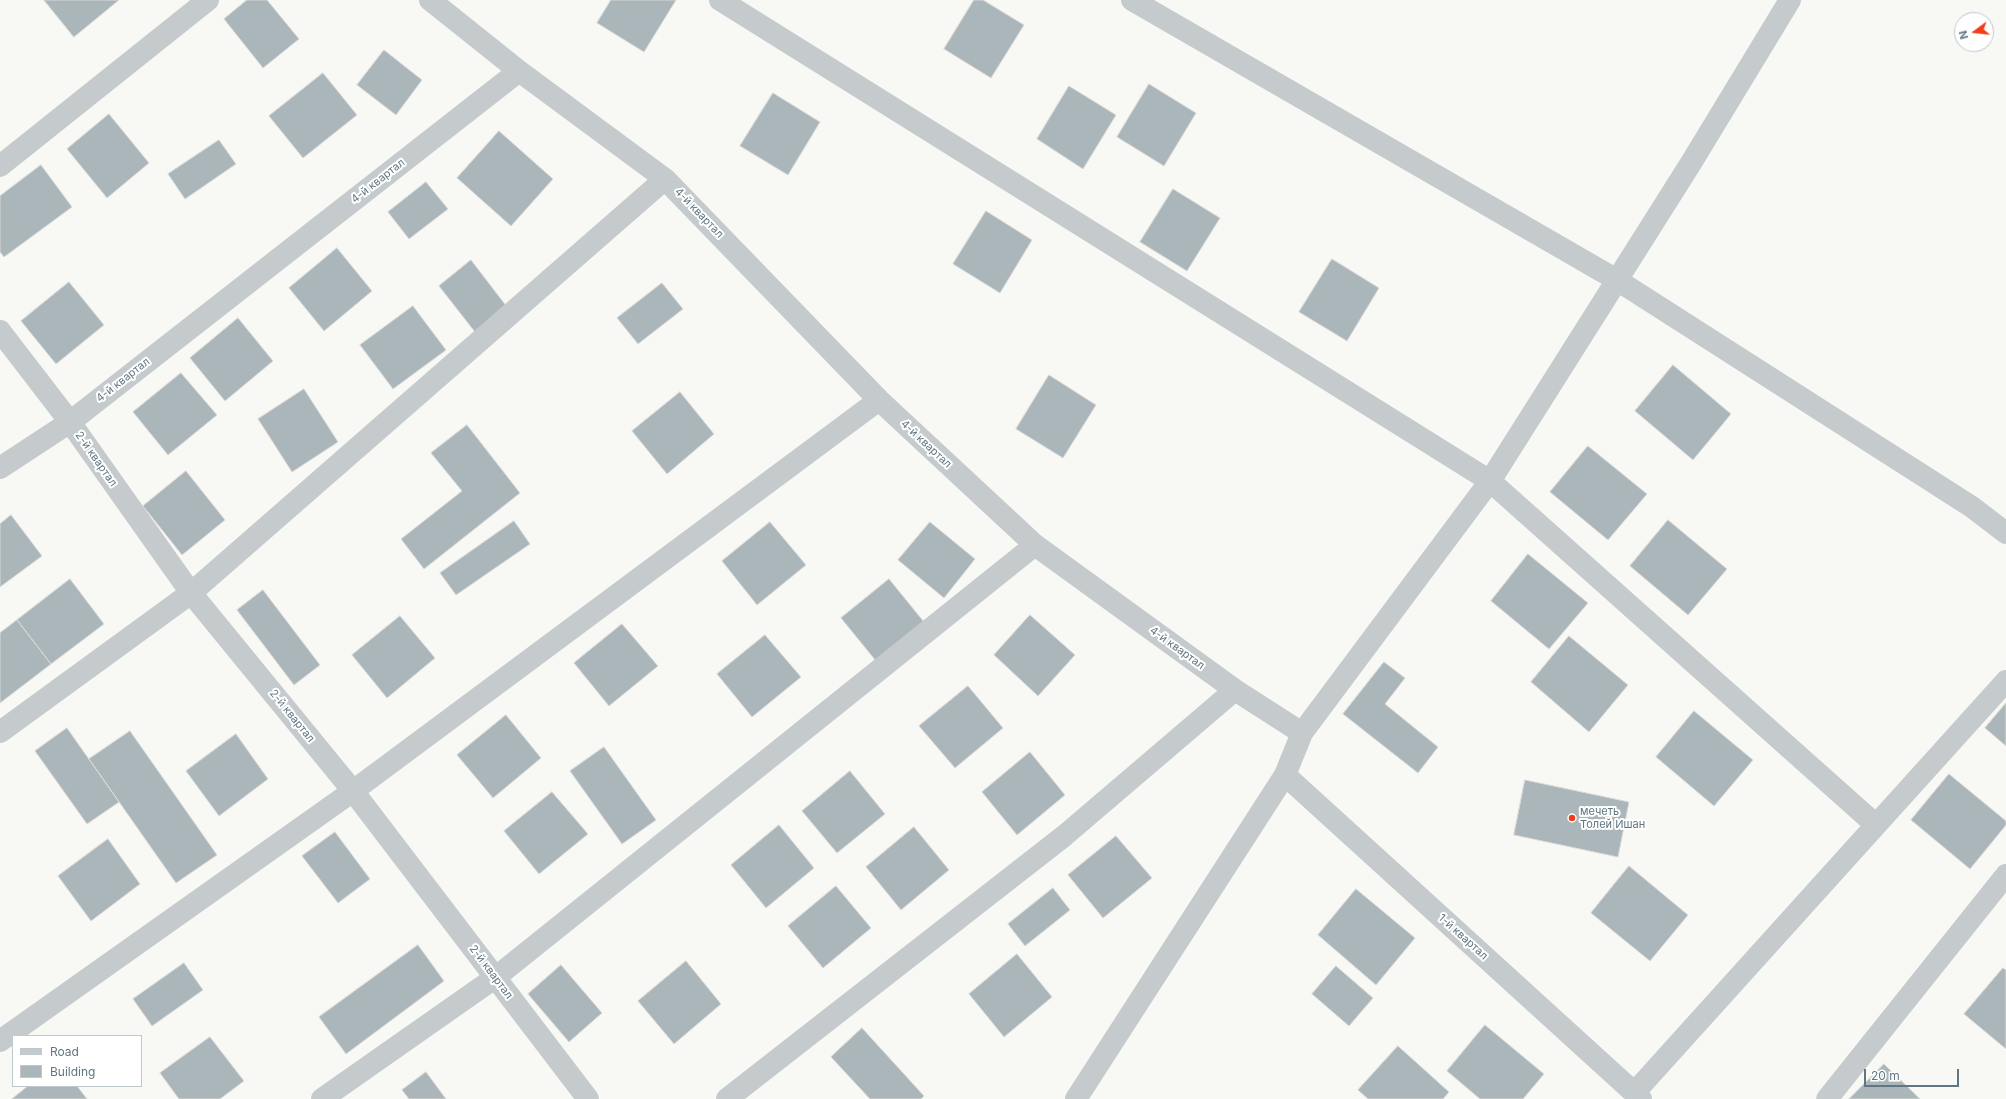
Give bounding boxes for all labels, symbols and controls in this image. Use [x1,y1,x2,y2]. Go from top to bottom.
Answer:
north arrow [1954,12,1994,52]
text: N [1956,29,1971,41]
street label: 4-й квартал [349,156,407,206]
street label: 4-й квартал [672,185,726,241]
street label: 4-й квартал [94,355,152,405]
street label: 4-й квартал [898,417,954,471]
street label: 2-й квартал [72,429,120,489]
street label: 4-й квартал [1147,624,1207,672]
street label: 2-й квартал [267,687,317,745]
place label: мечеть Толей Ишан [1580,805,1645,831]
marker: мечеть Толей Ишан [1567,813,1577,823]
street label: 1-й квартал [1436,911,1490,963]
street label: 2-й квартал [466,942,516,1002]
legend [12,1035,142,1087]
text: Road [50,1044,79,1059]
scale bar [1866,1061,1961,1087]
text: Building [50,1064,95,1079]
text: 20 m [1871,1068,1900,1083]

